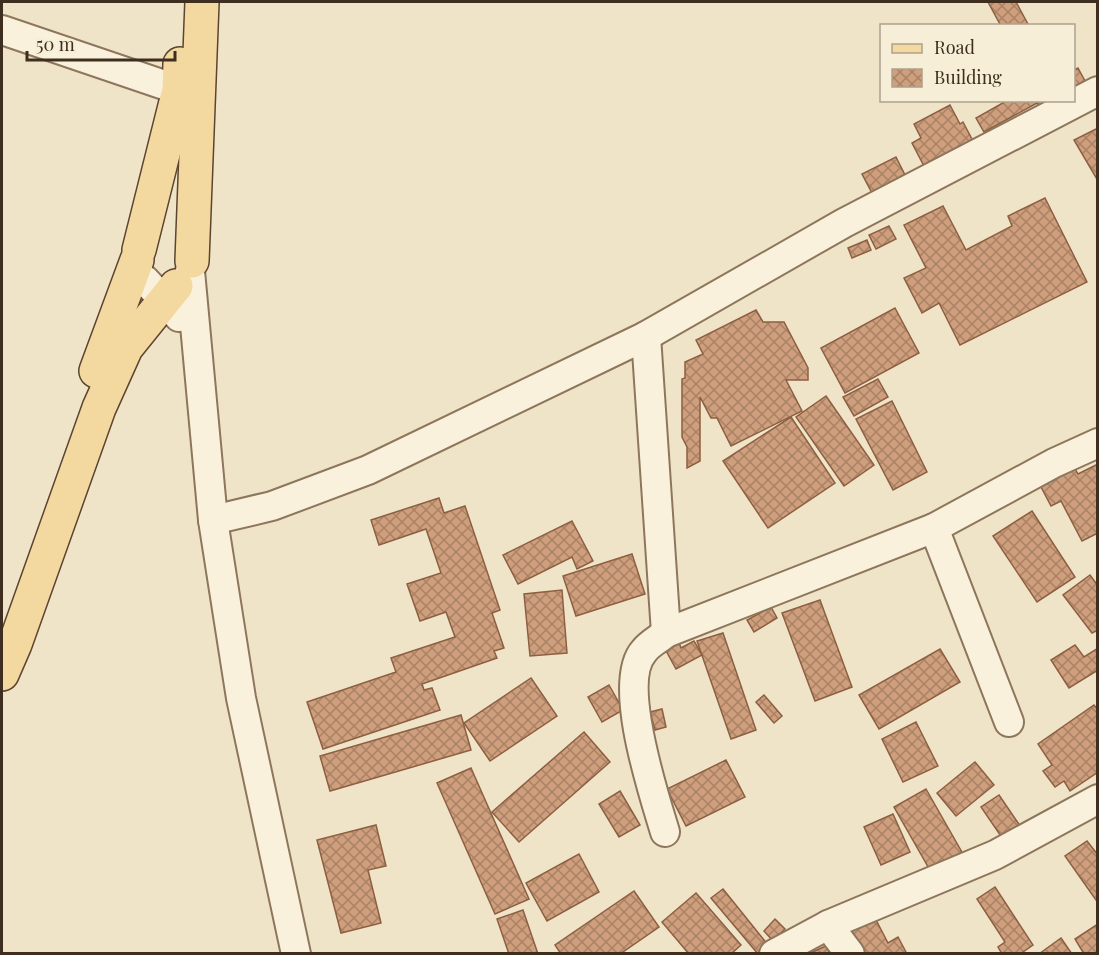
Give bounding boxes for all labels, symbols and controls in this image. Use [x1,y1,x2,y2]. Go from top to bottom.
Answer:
scale bar [27,24,176,62]
legend [880,24,1075,102]
text: 50 m [36,32,75,56]
text: Road [934,35,975,59]
text: Building [934,65,1002,89]

